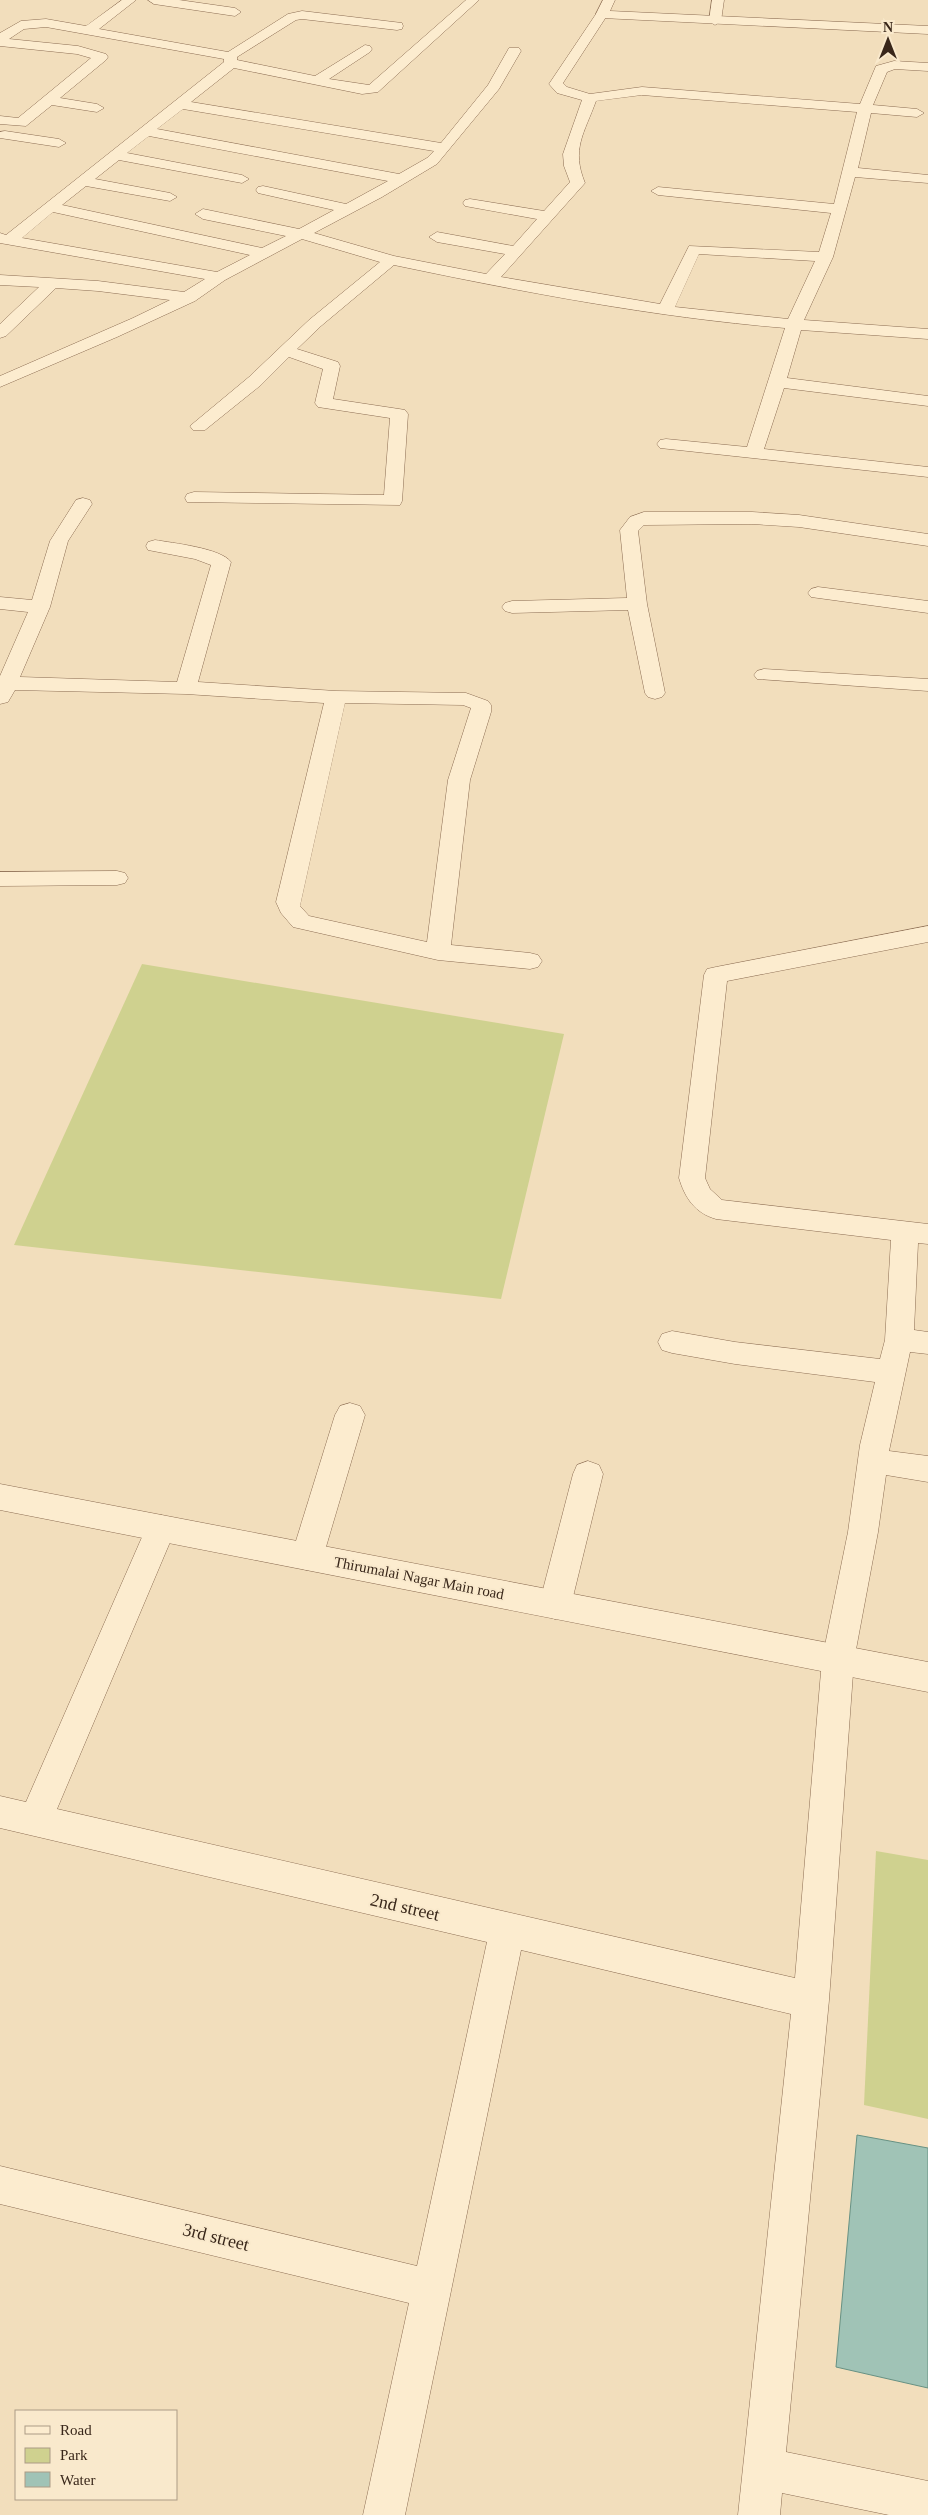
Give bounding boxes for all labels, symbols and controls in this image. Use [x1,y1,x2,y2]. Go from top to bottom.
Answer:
north arrow [863,15,913,65]
text: N [883,20,893,35]
street label: Thirumalai Nagar Main road [333,1554,506,1602]
street label: 2nd street [368,1889,442,1925]
street label: 3rd street [181,2219,251,2255]
legend [15,2410,178,2500]
text: Road [60,2422,92,2438]
text: Park [60,2447,88,2463]
text: Water [60,2472,95,2488]

